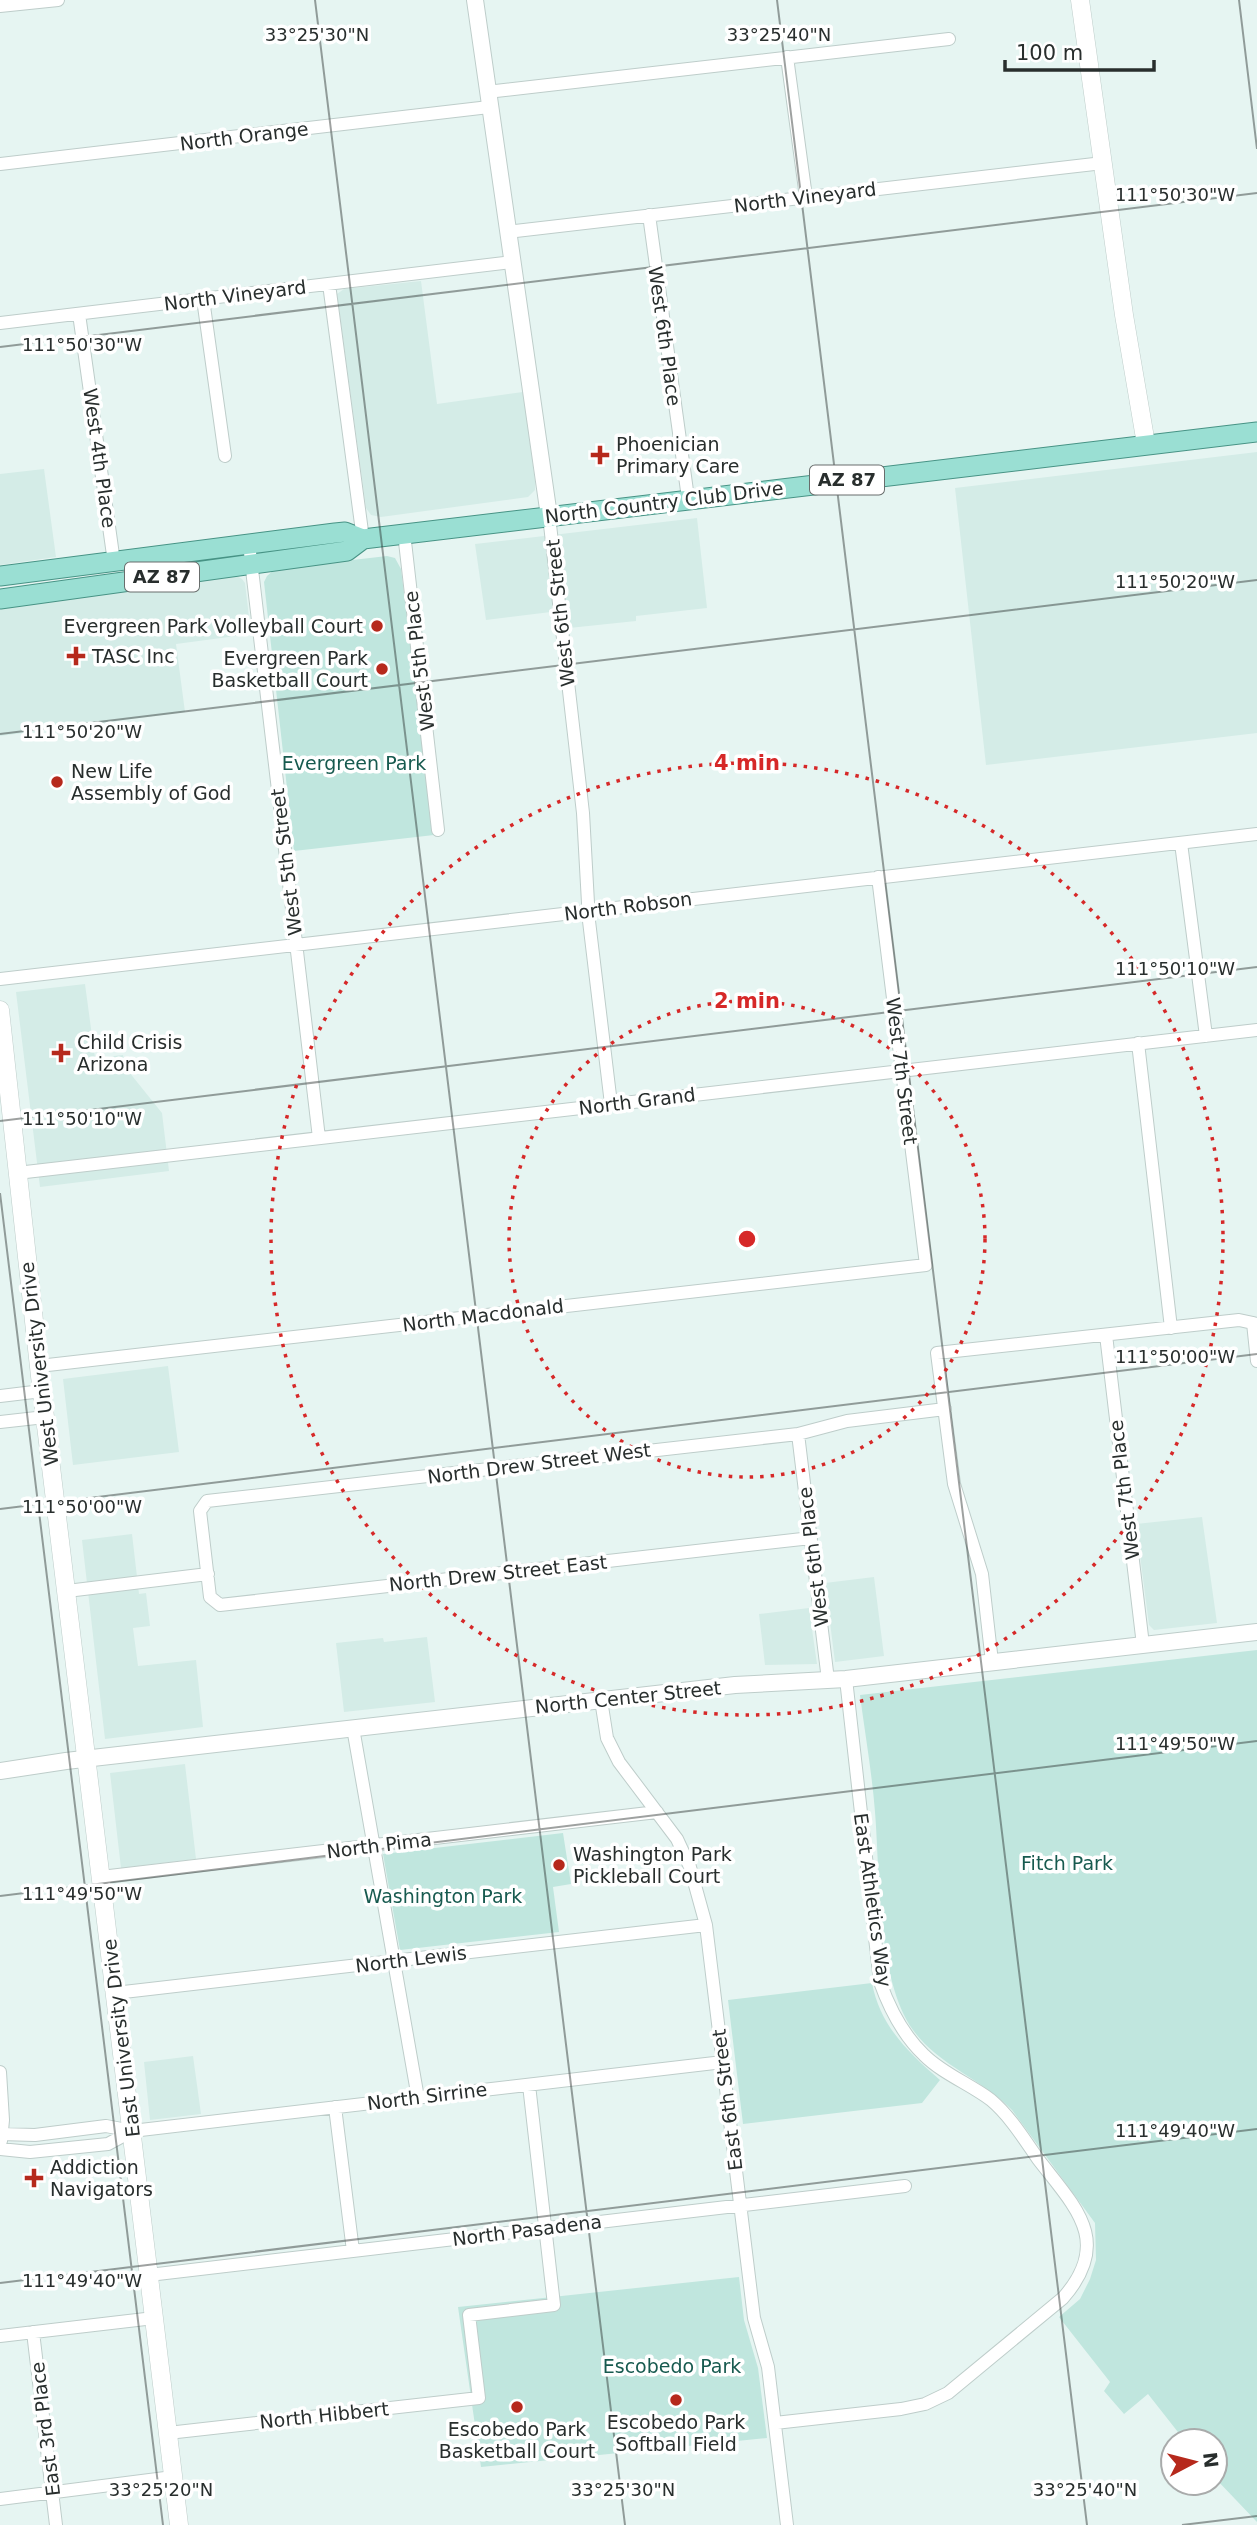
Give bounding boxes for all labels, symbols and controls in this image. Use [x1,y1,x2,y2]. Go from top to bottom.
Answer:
text: 33°25'30"N [265,24,369,45]
text: 33°25'40"N [727,24,831,45]
scale bar [1005,28,1154,72]
text: 100 m [1016,41,1083,65]
street label: North Orange [178,117,310,155]
street label: North Vineyard [733,177,877,217]
text: 111°50'30"W [1115,184,1235,205]
street label: West 6th Place [644,265,686,407]
street label: North Vineyard [163,275,307,315]
text: 111°50'30"W [22,334,142,355]
street label: West 4th Place [79,387,121,529]
place label: Phoenician Primary Care [616,433,739,477]
marker: Phoenician Primary Care [590,445,610,465]
road number: AZ 87 [810,466,884,494]
street label: North Country Club Drive [544,476,784,528]
street label: West 6th Street [541,538,579,688]
road number: AZ 87 [125,562,199,592]
text: 111°50'20"W [1115,571,1235,592]
street label: West 5th Place [399,590,439,732]
place label: Evergreen Park Volleyball Court [63,615,363,637]
marker: Evergreen Park Volleyball Court [369,618,385,634]
place label: TASC Inc [91,645,175,667]
marker: TASC Inc [66,646,86,666]
place label: Evergreen Park Basketball Court [211,647,368,691]
marker: Evergreen Park Basketball Court [374,661,390,677]
text: 111°50'20"W [22,721,142,742]
text: 4 min [714,751,780,775]
park label: Evergreen Park [282,752,426,774]
place label: New Life Assembly of God [71,760,231,804]
marker: New Life Assembly of God [49,774,65,790]
street label: West 5th Street [266,787,306,937]
street label: North Robson [563,887,693,925]
text: 111°50'10"W [1115,958,1235,979]
text: 2 min [714,989,780,1013]
street label: West 7th Street [882,996,922,1146]
place label: Child Crisis Arizona [77,1031,182,1075]
marker: Child Crisis Arizona [51,1043,71,1063]
street label: North Grand [577,1083,697,1119]
text: 111°50'10"W [22,1108,142,1129]
centre of rings [735,1227,759,1251]
street label: West University Drive [16,1261,62,1467]
street label: North Macdonald [401,1294,565,1336]
text: 111°50'00"W [1115,1346,1235,1367]
street label: West 7th Place [1104,1419,1144,1561]
street label: North Drew Street West [426,1438,652,1488]
street label: West 6th Place [793,1486,833,1628]
text: 111°50'00"W [22,1496,142,1517]
street label: North Drew Street East [388,1551,608,1595]
street label: North Center Street [534,1676,722,1718]
text: 111°49'50"W [1115,1733,1235,1754]
street label: East Athletics Way [850,1811,896,1989]
street label: North Pima [325,1828,433,1862]
place label: Washington Park Pickleball Court [573,1843,732,1887]
park label: Fitch Park [1021,1852,1113,1874]
marker: Washington Park Pickleball Court [551,1857,567,1873]
text: 111°49'50"W [22,1883,142,1904]
park label: Washington Park [364,1885,522,1907]
street label: East University Drive [98,1938,144,2138]
street label: North Lewis [354,1941,468,1977]
street label: East 6th Street [707,2028,747,2172]
street label: North Sirrine [366,2078,488,2114]
text: 111°49'40"W [1115,2120,1235,2141]
place label: Addiction Navigators [50,2156,153,2200]
marker: Addiction Navigators [24,2168,44,2188]
street label: North Pasadena [451,2210,603,2250]
text: 111°49'40"W [22,2270,142,2291]
park label: Escobedo Park [603,2355,741,2377]
street label: East 3rd Place [26,2361,64,2497]
marker: Escobedo Park Softball Field [668,2392,684,2408]
street label: North Hibbert [258,2397,390,2433]
marker: Escobedo Park Basketball Court [509,2399,525,2415]
place label: Escobedo Park Softball Field [607,2411,745,2455]
place label: Escobedo Park Basketball Court [439,2418,595,2462]
north arrow [1159,2427,1229,2497]
text: N [1199,2451,1223,2469]
text: 33°25'20"N [109,2479,213,2500]
text: 33°25'30"N [571,2479,675,2500]
text: 33°25'40"N [1033,2479,1137,2500]

